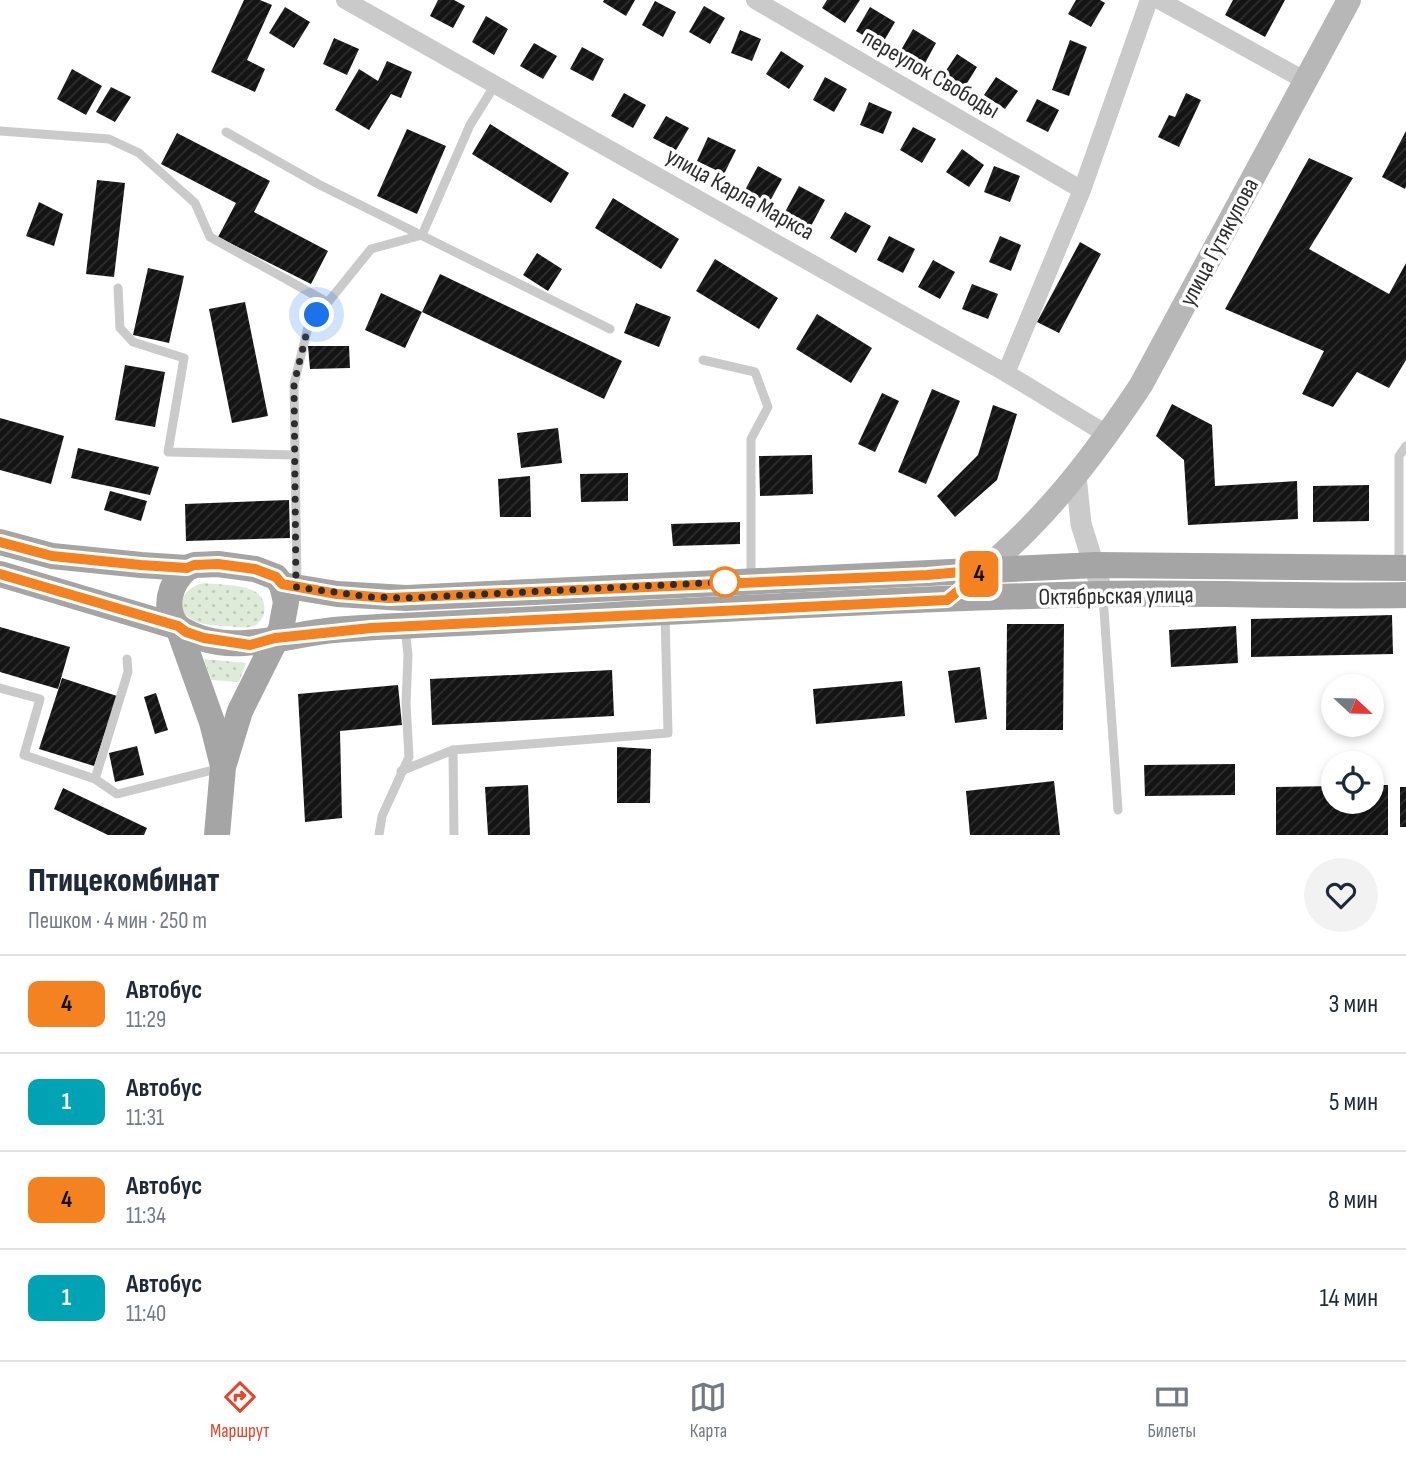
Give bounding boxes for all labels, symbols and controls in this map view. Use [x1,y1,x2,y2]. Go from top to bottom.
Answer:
street label: переулок Свободы [857,23,1005,125]
street label: улица Карла Маркса [661,141,819,247]
street label: улица Гутякулова [1173,173,1265,311]
your location [299,297,334,332]
line badge: 4 [956,551,1002,597]
text: 4 [973,559,985,588]
unlabelled marker [710,567,740,597]
street label: Октябрьская улица [1038,580,1194,612]
north arrow [1321,674,1384,737]
map controls [1321,674,1384,814]
button: locate [1321,751,1384,814]
button: heart [1304,858,1378,932]
text: Птицекомбинат [28,861,220,901]
text: Пешком · 4 мин · 250 m [28,907,207,935]
text: Автобус [126,975,202,1006]
text: 4 [61,989,72,1018]
text: 3 мин [1329,989,1378,1020]
text: 11:29 [126,1006,166,1034]
text: Автобус [126,1073,202,1104]
text: 1 [62,1087,71,1116]
text: 5 мин [1329,1087,1378,1118]
text: 11:31 [126,1104,164,1132]
text: Автобус [126,1171,202,1202]
text: 4 [61,1185,72,1214]
text: 8 мин [1328,1185,1378,1216]
text: 11:34 [126,1202,166,1230]
text: Автобус [126,1269,202,1300]
text: 1 [62,1283,71,1312]
text: 14 мин [1319,1283,1378,1314]
text: 11:40 [126,1300,166,1328]
tab: Маршрут [210,1378,269,1443]
tab: Карта [689,1378,727,1443]
tab: Билеты [1147,1378,1196,1443]

